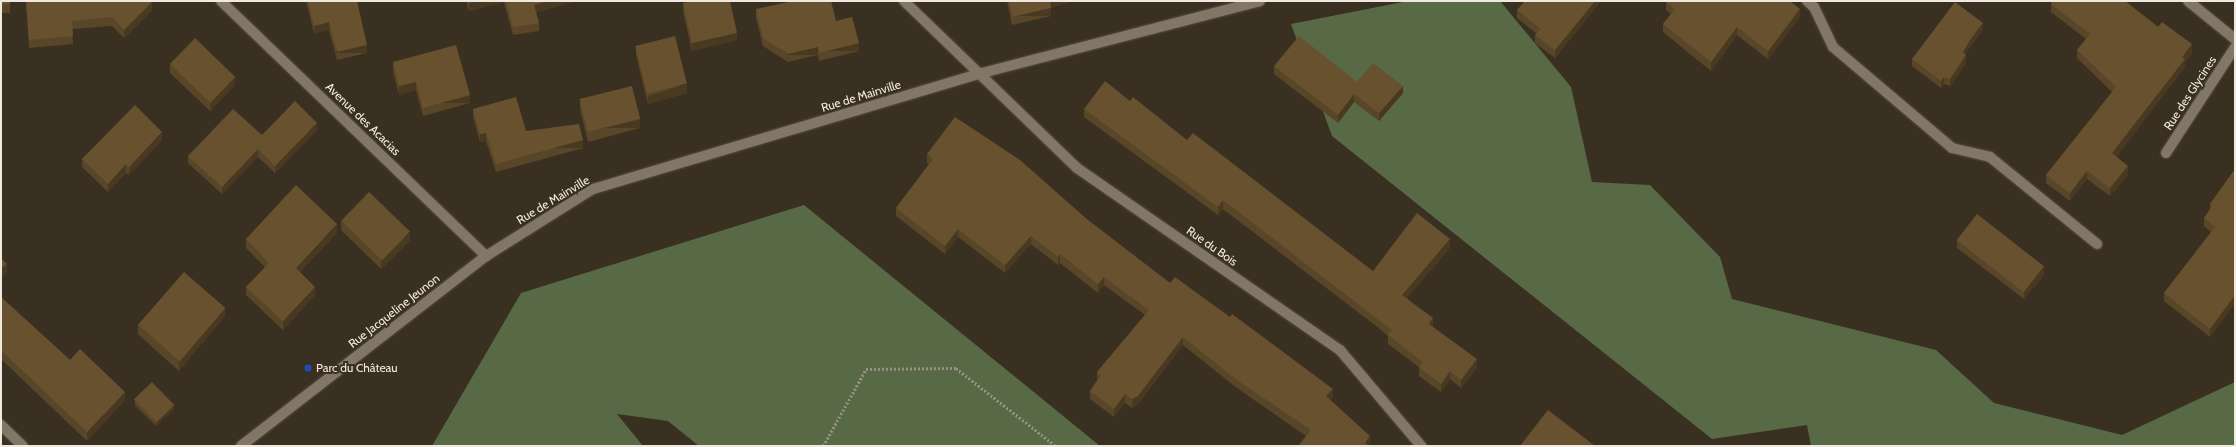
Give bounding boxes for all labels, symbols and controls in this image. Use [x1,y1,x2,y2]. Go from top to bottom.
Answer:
street label: Rue des Glycines [2161,53,2219,133]
street label: Rue de Mainville [819,77,903,115]
street label: Avenue des Acacias [323,80,403,158]
street label: Rue de Mainville [514,173,592,227]
street label: Rue du Bois [1184,223,1240,269]
street label: Rue Jacqueline Jeunon [346,271,442,351]
place label: Parc du Château [316,361,398,375]
marker: Parc du Château [303,363,313,373]

